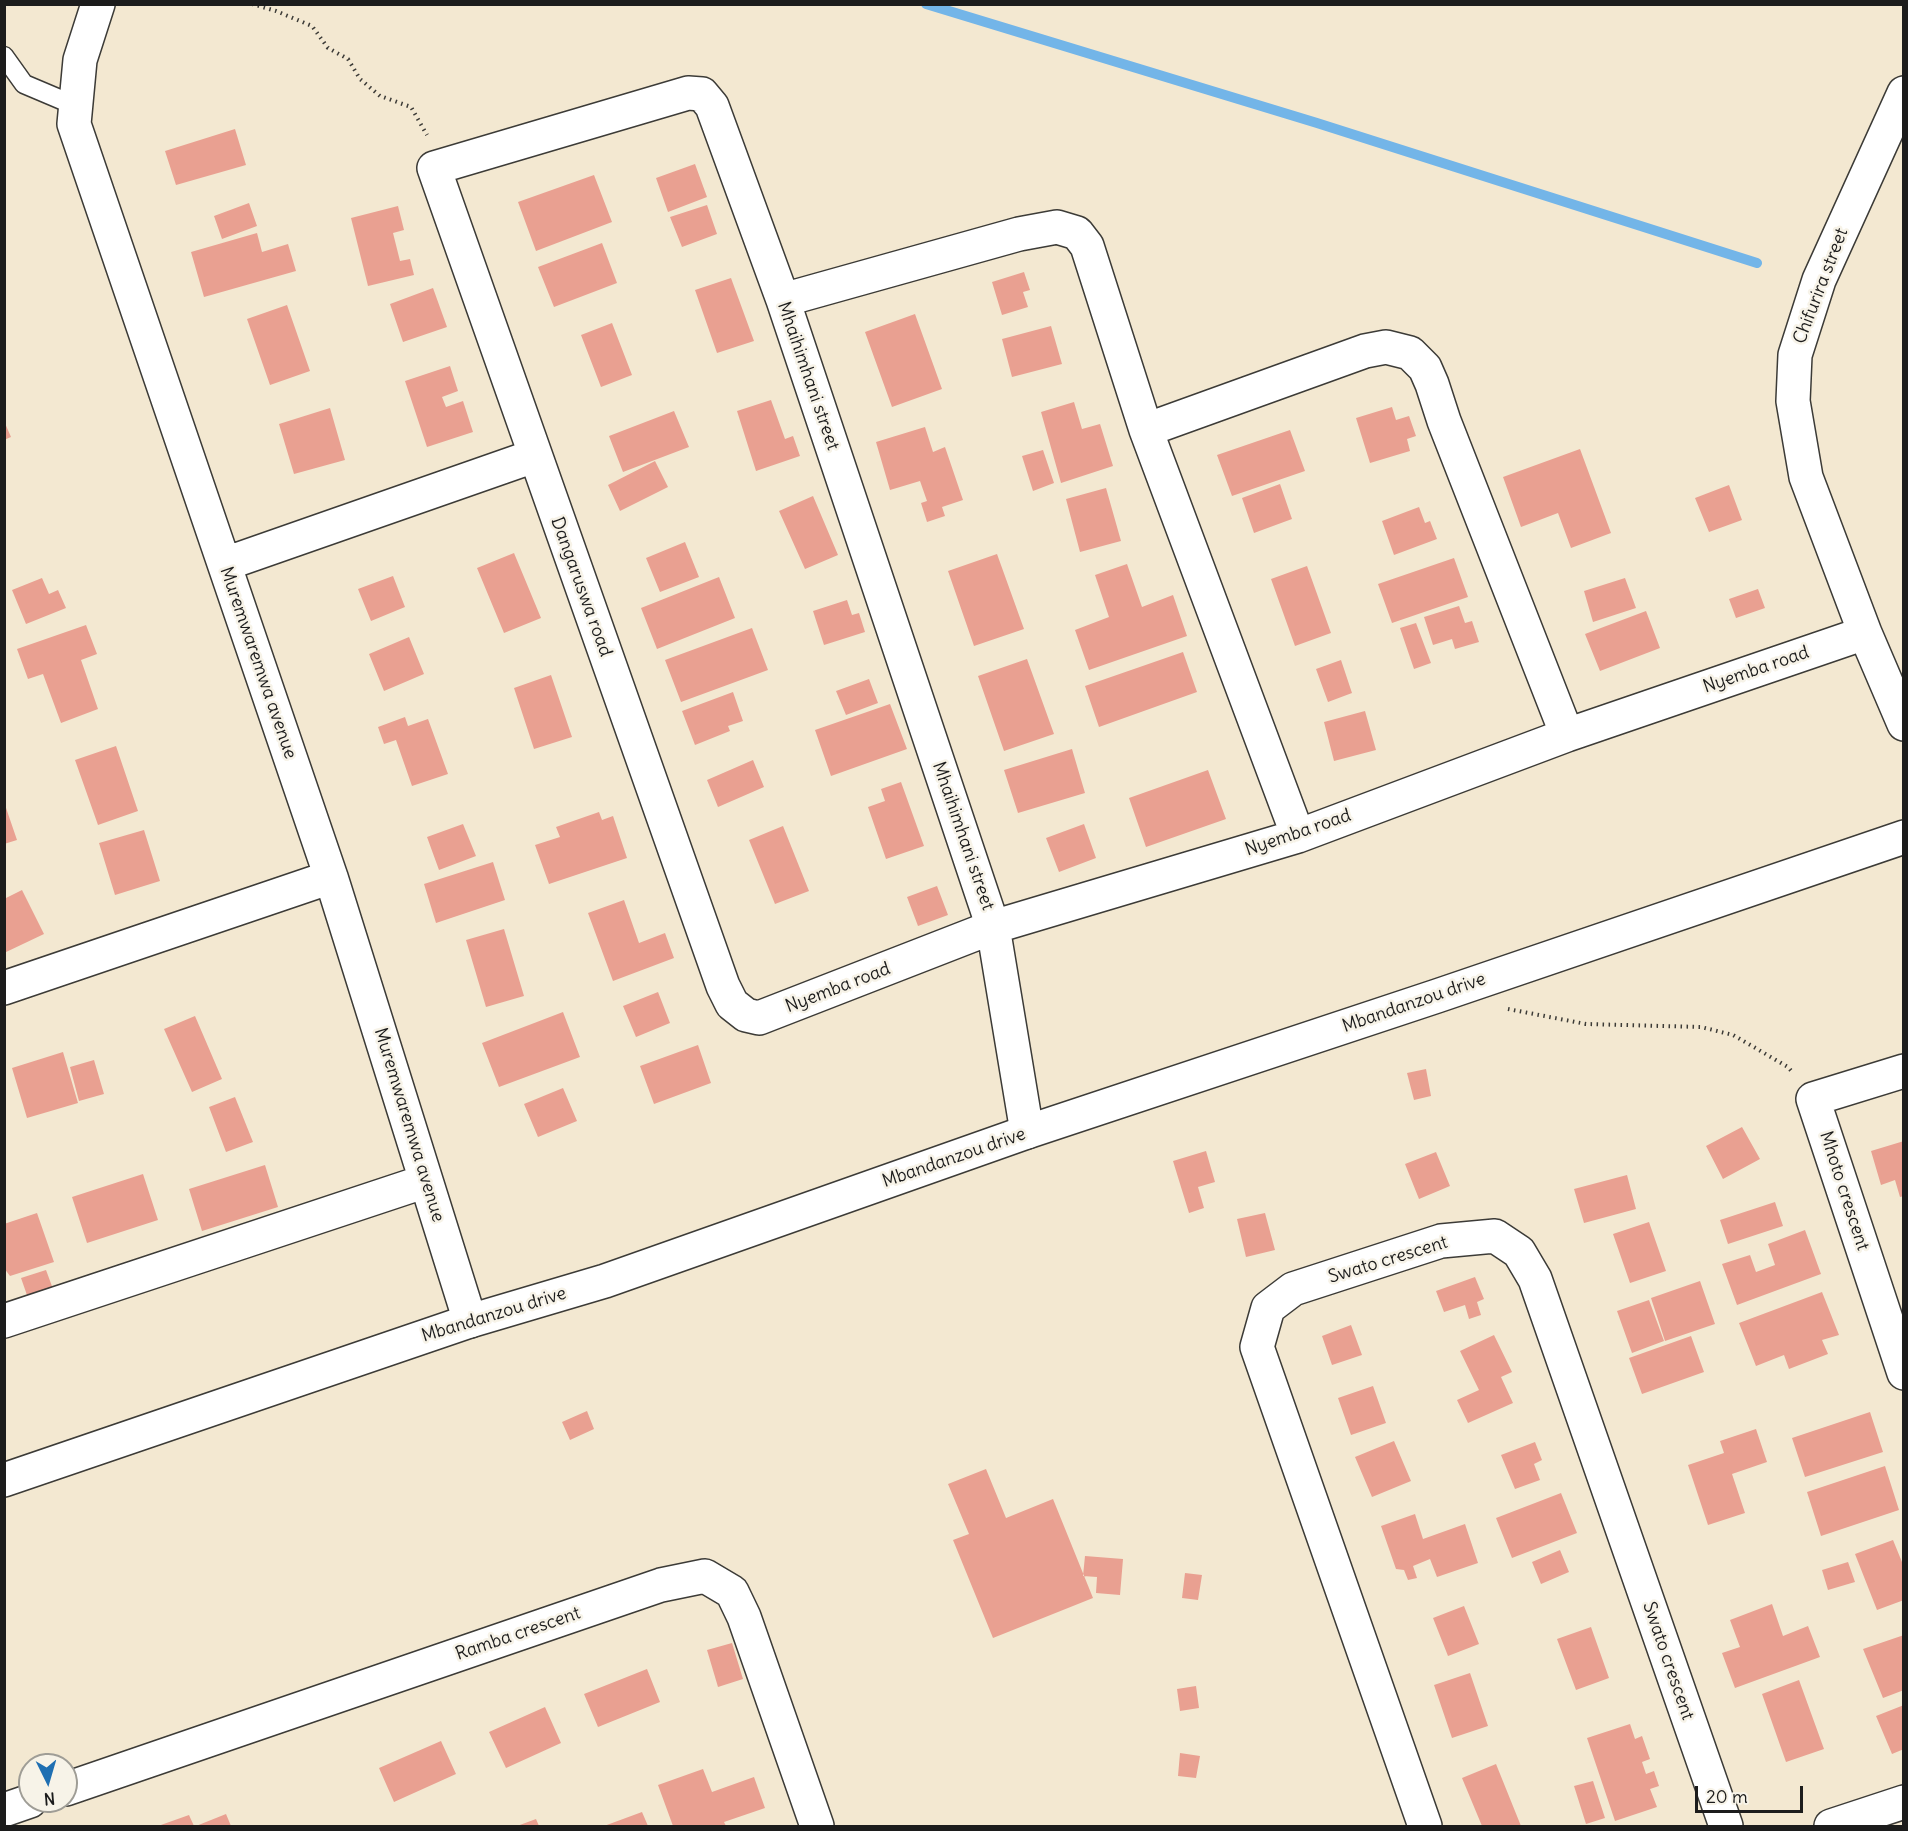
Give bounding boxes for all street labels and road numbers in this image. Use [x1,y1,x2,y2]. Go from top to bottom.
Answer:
street label: Chifurira street [1789,225,1853,347]
street label: Mhaihimhani street [772,299,844,453]
street label: Dangaruswa road [546,514,616,660]
street label: Muremwaremwa avenue [215,564,301,762]
street label: Nyemba road [1700,642,1812,698]
street label: Mhaihimhani street [927,759,999,913]
street label: Nyemba road [1242,805,1354,861]
street label: Nyemba road [782,958,894,1018]
street label: Mbandanzou drive [1339,968,1489,1038]
street label: Muremwaremwa avenue [369,1025,449,1225]
street label: Mbandanzou drive [879,1123,1029,1193]
street label: Mhoto crescent [1815,1129,1873,1253]
street label: Swato crescent [1326,1232,1450,1288]
street label: Mbandanzou drive [419,1283,569,1347]
street label: Swato crescent [1638,1599,1698,1723]
street label: Ramba crescent [453,1603,583,1665]

